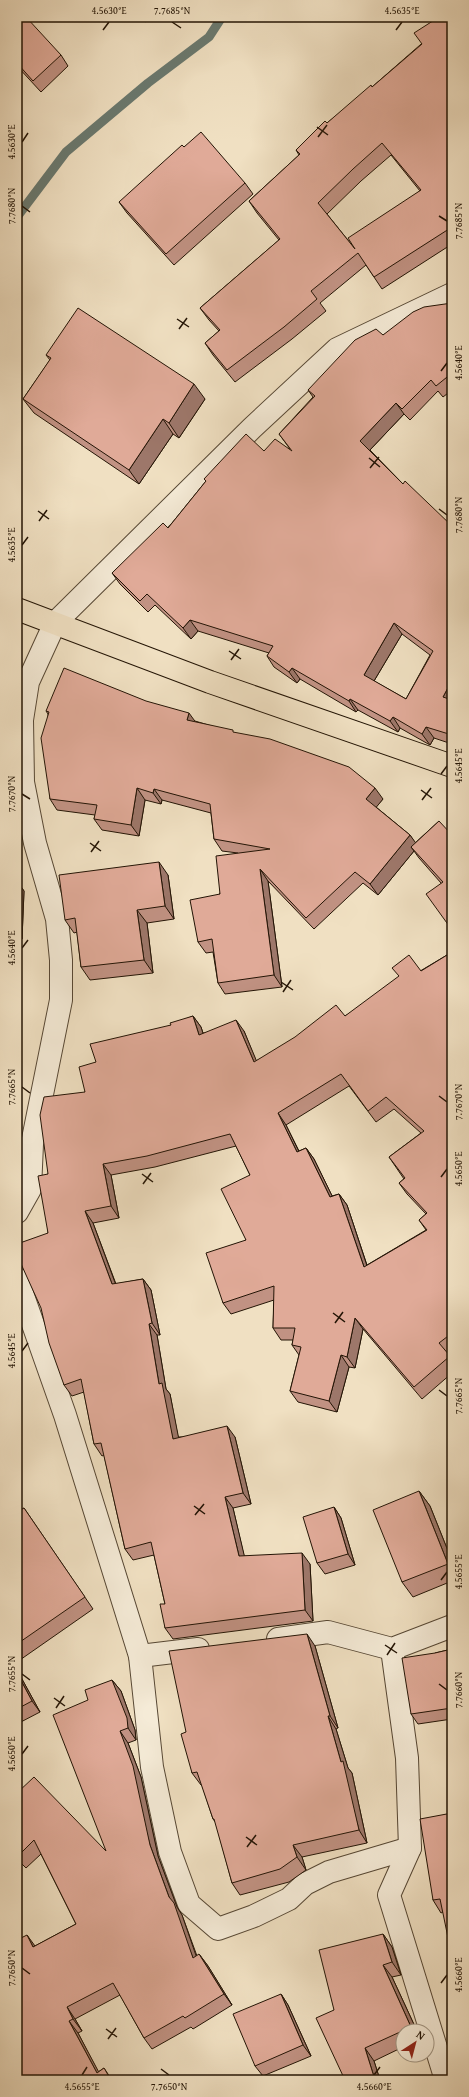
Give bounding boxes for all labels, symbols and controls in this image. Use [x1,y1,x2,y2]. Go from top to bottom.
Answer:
text: 4.5630°E [91,3,127,18]
text: 7.7685°N [154,3,191,18]
text: 4.5635°E [384,3,420,18]
text: 4.5630°E [4,124,19,160]
text: 7.7680°N [4,187,19,224]
text: 7.7685°N [451,202,466,239]
text: 4.5640°E [451,345,466,381]
text: 7.7680°N [451,496,466,533]
text: 4.5635°E [4,527,19,563]
text: 4.5645°E [451,748,466,784]
text: 7.7670°N [4,775,19,812]
text: 4.5640°E [4,930,19,966]
text: 7.7665°N [4,1068,19,1105]
text: 7.7670°N [451,1083,466,1120]
text: 4.5650°E [451,1151,466,1187]
text: 4.5645°E [4,1333,19,1369]
text: 7.7665°N [451,1377,466,1414]
text: 4.5655°E [451,1554,466,1590]
text: 7.7655°N [4,1655,19,1692]
text: 7.7660°N [451,1671,466,1708]
text: 4.5650°E [4,1736,19,1772]
text: 7.7650°N [4,1949,19,1986]
text: 4.5660°E [451,1957,466,1993]
north arrow [395,2023,435,2063]
text: N [413,2026,429,2044]
text: 4.5655°E [64,2079,100,2094]
text: 7.7650°N [151,2079,188,2094]
text: 4.5660°E [356,2079,392,2094]

